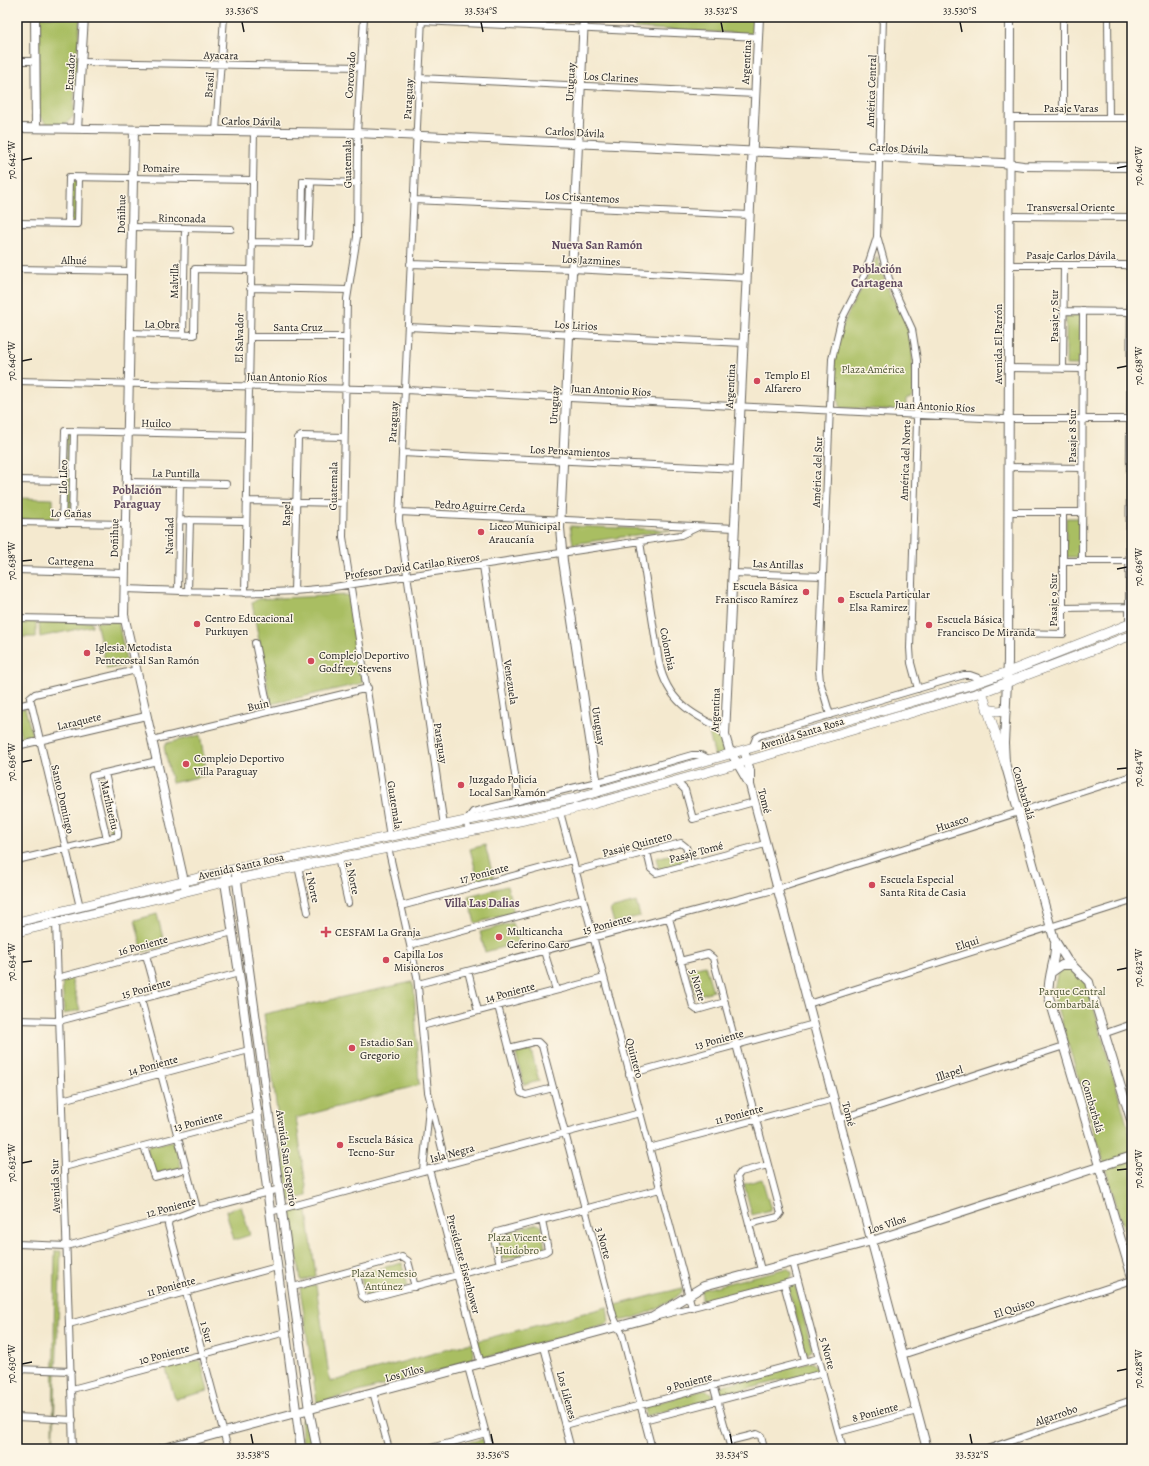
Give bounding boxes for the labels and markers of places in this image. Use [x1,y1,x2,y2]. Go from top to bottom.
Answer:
place label: Templo El Alfarero [764,368,810,396]
marker: Templo El Alfarero [752,376,762,386]
place label: Liceo Municipal Araucanía [488,519,561,547]
marker: Liceo Municipal Araucanía [476,527,486,537]
place label: Escuela Básica Francisco Ramírez [715,579,799,607]
marker: Escuela Básica Francisco Ramírez [801,587,811,597]
place label: Escuela Particular Elsa Ramirez [849,587,930,615]
marker: Escuela Particular Elsa Ramirez [836,595,846,605]
place label: Centro Educacional Purkuyen [205,611,293,639]
place label: Escuela Básica Francisco De Miranda [937,612,1036,640]
marker: Centro Educacional Purkuyen [192,619,202,629]
marker: Escuela Básica Francisco De Miranda [924,620,934,630]
place label: Iglesia Metodista Pentecostal San Ramón [95,640,199,668]
marker: Iglesia Metodista Pentecostal San Ramón [82,648,92,658]
place label: Complejo Deportivo Godfrey Stevens [319,648,410,676]
marker: Complejo Deportivo Godfrey Stevens [306,656,316,666]
place label: Complejo Deportivo Villa Paraguay [193,751,285,779]
marker: Complejo Deportivo Villa Paraguay [181,759,191,769]
place label: Juzgado Policía Local San Ramón [469,772,546,800]
marker: Juzgado Policía Local San Ramón [456,780,466,790]
place label: Escuela Especial Santa Rita de Casia [880,872,967,900]
marker: Escuela Especial Santa Rita de Casia [867,880,877,890]
place label: Multicancha Ceferino Caro [507,924,570,952]
place label: CESFAM La Granja [335,925,422,940]
marker: CESFAM La Granja [320,926,332,938]
marker: Multicancha Ceferino Caro [494,932,504,942]
place label: Capilla Los Misioneros [394,947,444,975]
marker: Capilla Los Misioneros [381,955,391,965]
place label: Estadio San Gregorio [360,1035,413,1063]
marker: Estadio San Gregorio [347,1043,357,1053]
place label: Escuela Básica Tecno-Sur [348,1132,414,1160]
marker: Escuela Básica Tecno-Sur [335,1140,345,1150]

